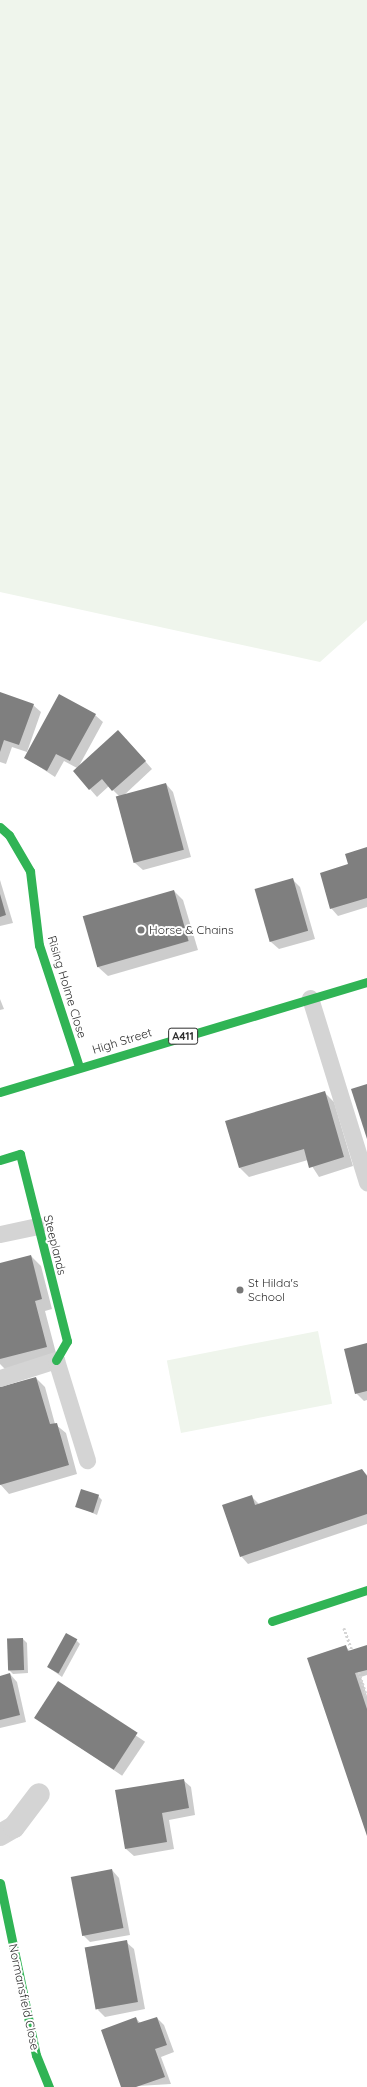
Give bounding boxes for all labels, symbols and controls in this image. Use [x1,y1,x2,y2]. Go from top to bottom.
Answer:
place label: Horse & Chains [149,923,234,937]
marker: Horse & Chains [136,925,146,935]
street label: Rising Holme Close [45,934,89,1040]
street label: High Street [90,1025,154,1057]
road number: A411 [168,1027,198,1045]
street label: Steeplands [41,1213,69,1277]
place label: St Hilda's School [248,1276,298,1304]
marker: St Hilda's School [235,1285,245,1295]
street label: Normansfield Close [6,1943,42,2051]

